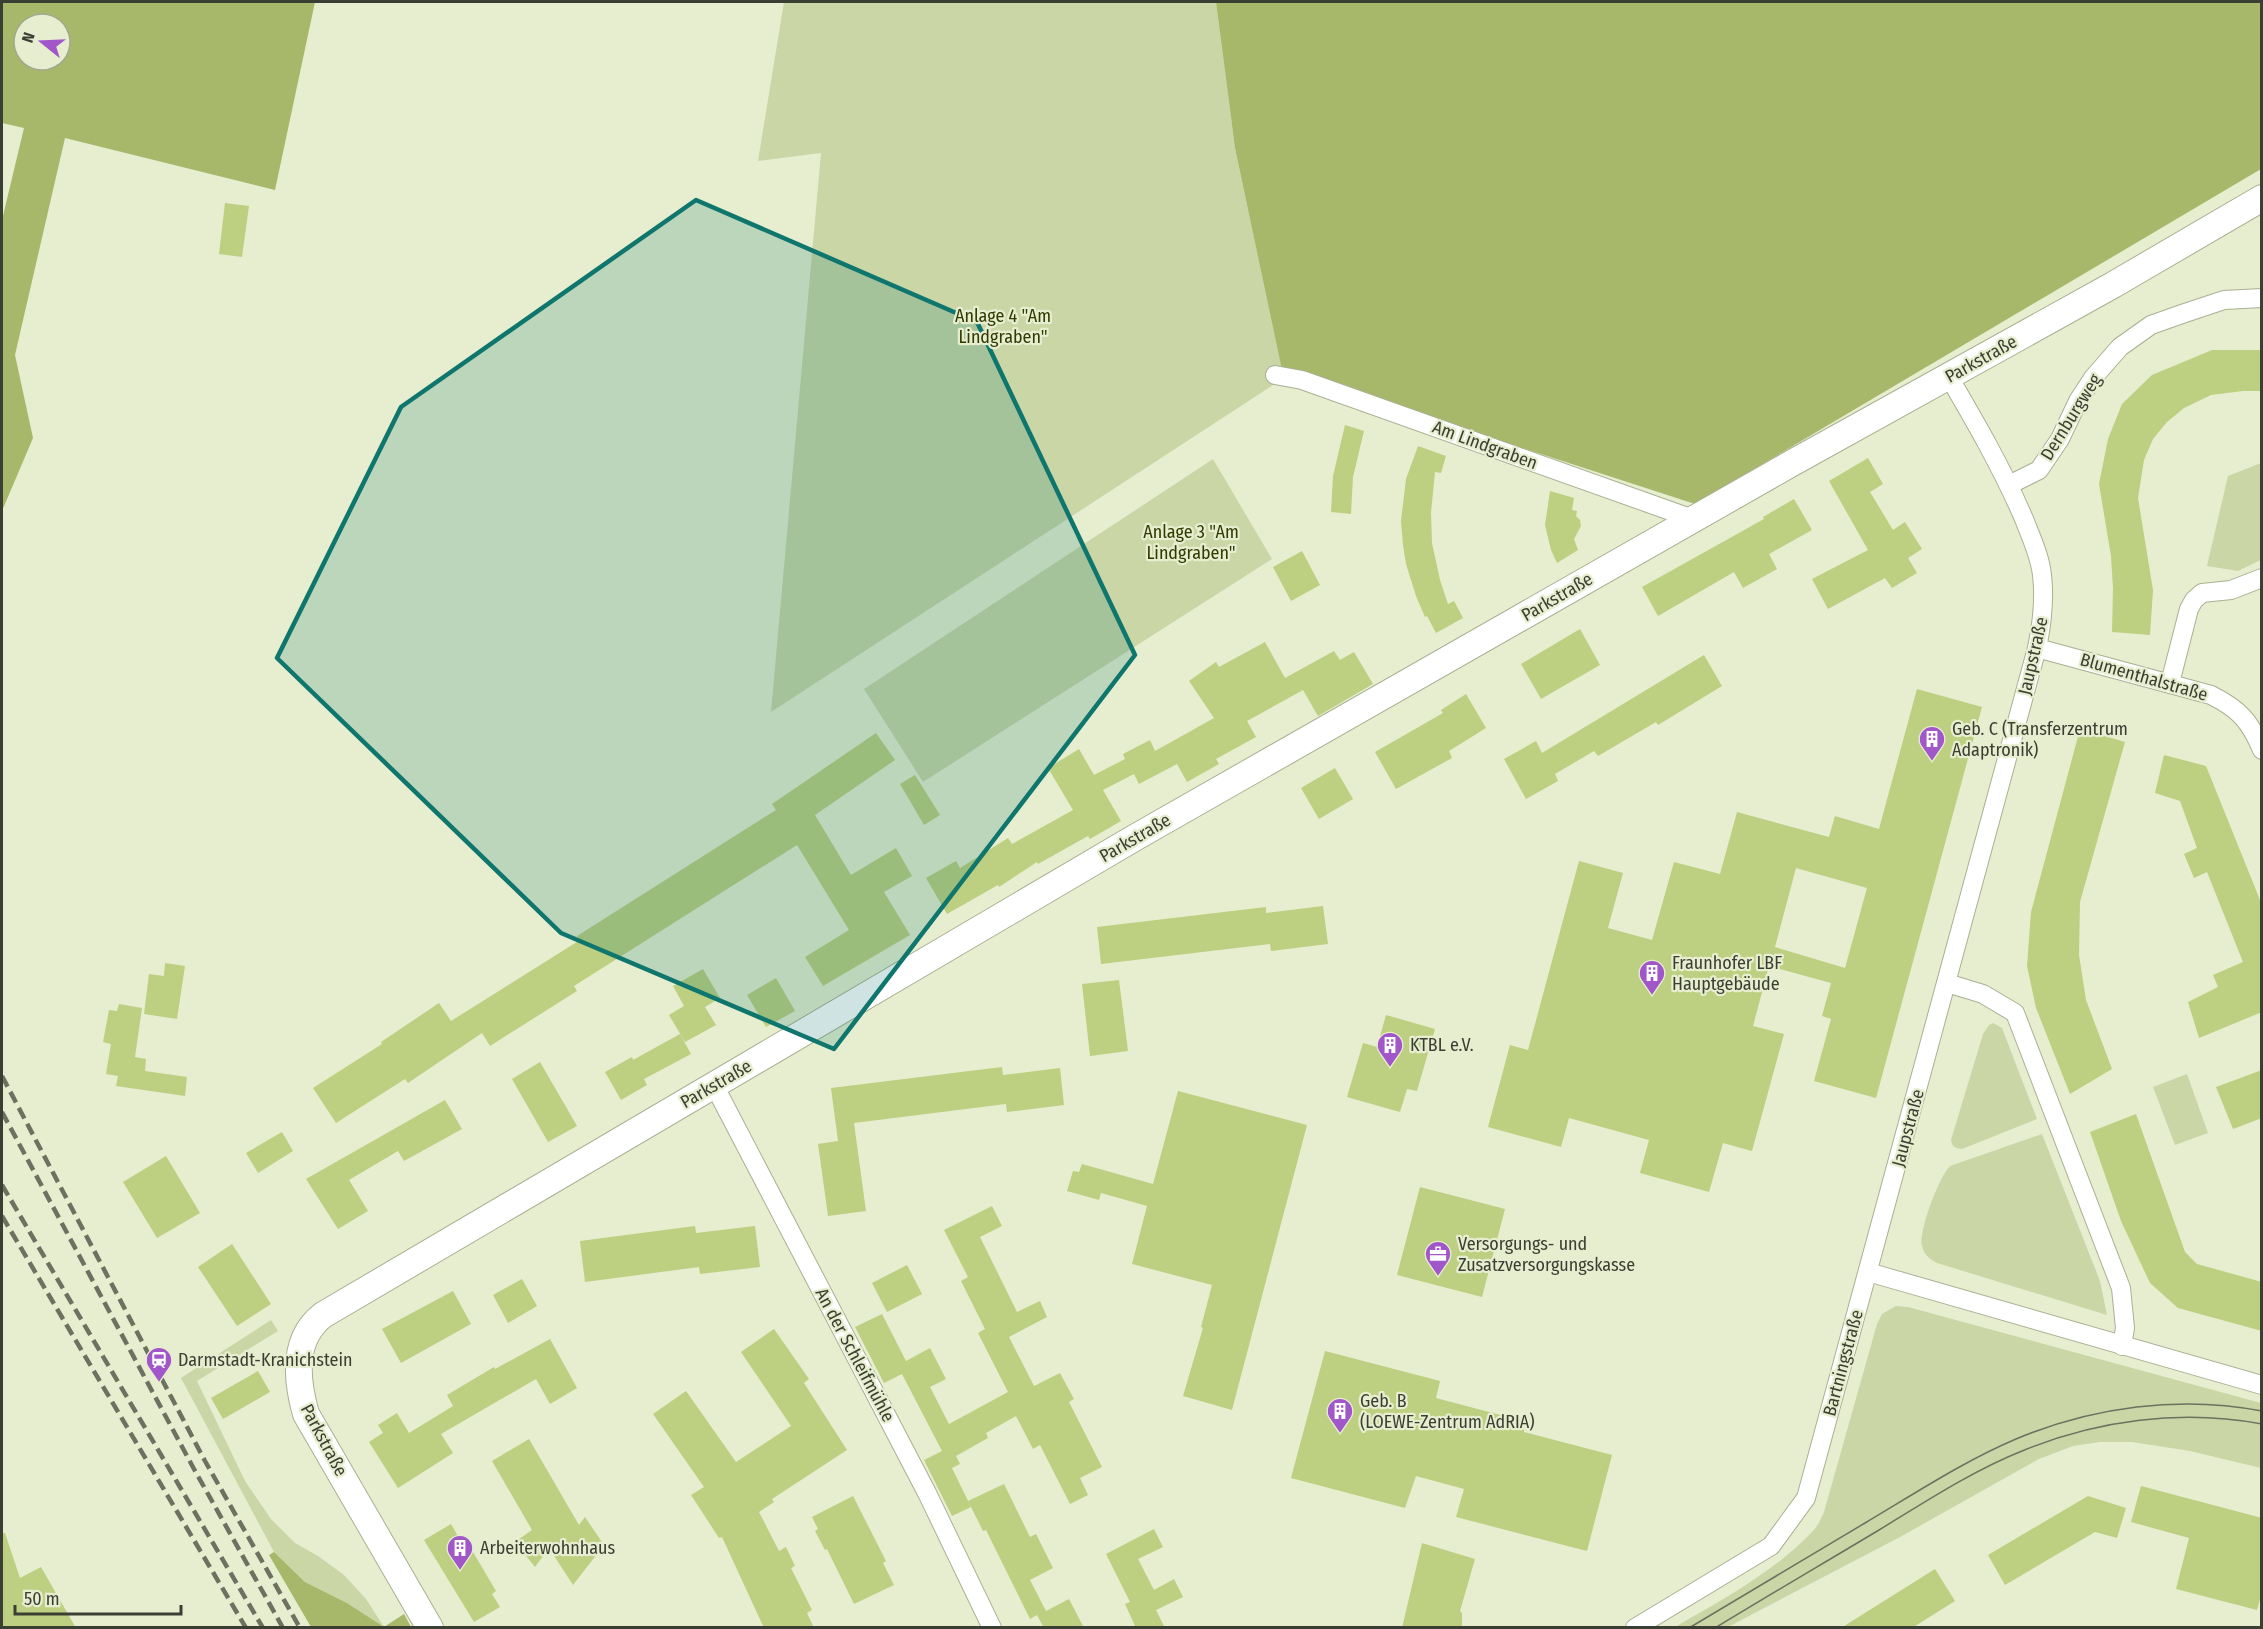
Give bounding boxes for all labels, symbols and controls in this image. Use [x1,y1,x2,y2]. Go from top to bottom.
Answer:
north arrow [12,12,72,72]
text: N [18,30,39,45]
park label: Anlage 4 "Am Lindgraben" [955,305,1051,348]
street label: Parkstraße [1941,330,2021,388]
street label: Dernburgweg [2036,369,2107,464]
street label: Am Lindgraben [1429,416,1541,474]
park label: Anlage 3 "Am Lindgraben" [1143,521,1239,564]
street label: Parkstraße [1518,568,1597,626]
street label: Jaupstraße [2013,615,2053,697]
street label: Blumenthalstraße [2078,648,2210,706]
place label: Geb. C (Transferzentrum Adaptronik) [1952,718,2128,761]
building icon: Geb. C (Transferzentrum Adaptronik) [1917,724,1947,762]
street label: Parkstraße [1096,809,1175,867]
place label: Fraunhofer LBF Hauptgebäude [1672,952,1782,995]
building icon: Fraunhofer LBF Hauptgebäude [1637,958,1667,996]
building icon: KTBL e.V. [1375,1030,1405,1068]
place label: KTBL e.V. [1410,1034,1474,1056]
street label: Parkstraße [677,1055,756,1113]
street label: Jaupstraße [1887,1087,1929,1169]
place label: Versorgungs- und Zusatzversorgungskasse [1458,1233,1635,1276]
office icon: Versorgungs- und Zusatzversorgungskasse [1423,1239,1453,1277]
street label: An der Schleifmühle [810,1284,900,1426]
street label: Bartningstraße [1818,1307,1868,1419]
station icon: Darmstadt-Kranichstein [144,1345,174,1383]
place label: Darmstadt-Kranichstein [178,1349,352,1371]
place label: Geb. B (LOEWE-Zentrum AdRIA) [1360,1390,1534,1433]
building icon: Geb. B (LOEWE-Zentrum AdRIA) [1325,1396,1355,1434]
street label: Parkstraße [296,1400,352,1480]
building icon: Arbeiterwohnhaus [445,1533,475,1571]
place label: Arbeiterwohnhaus [480,1537,615,1559]
scale bar [15,1578,182,1616]
text: 50 m [24,1588,60,1610]

